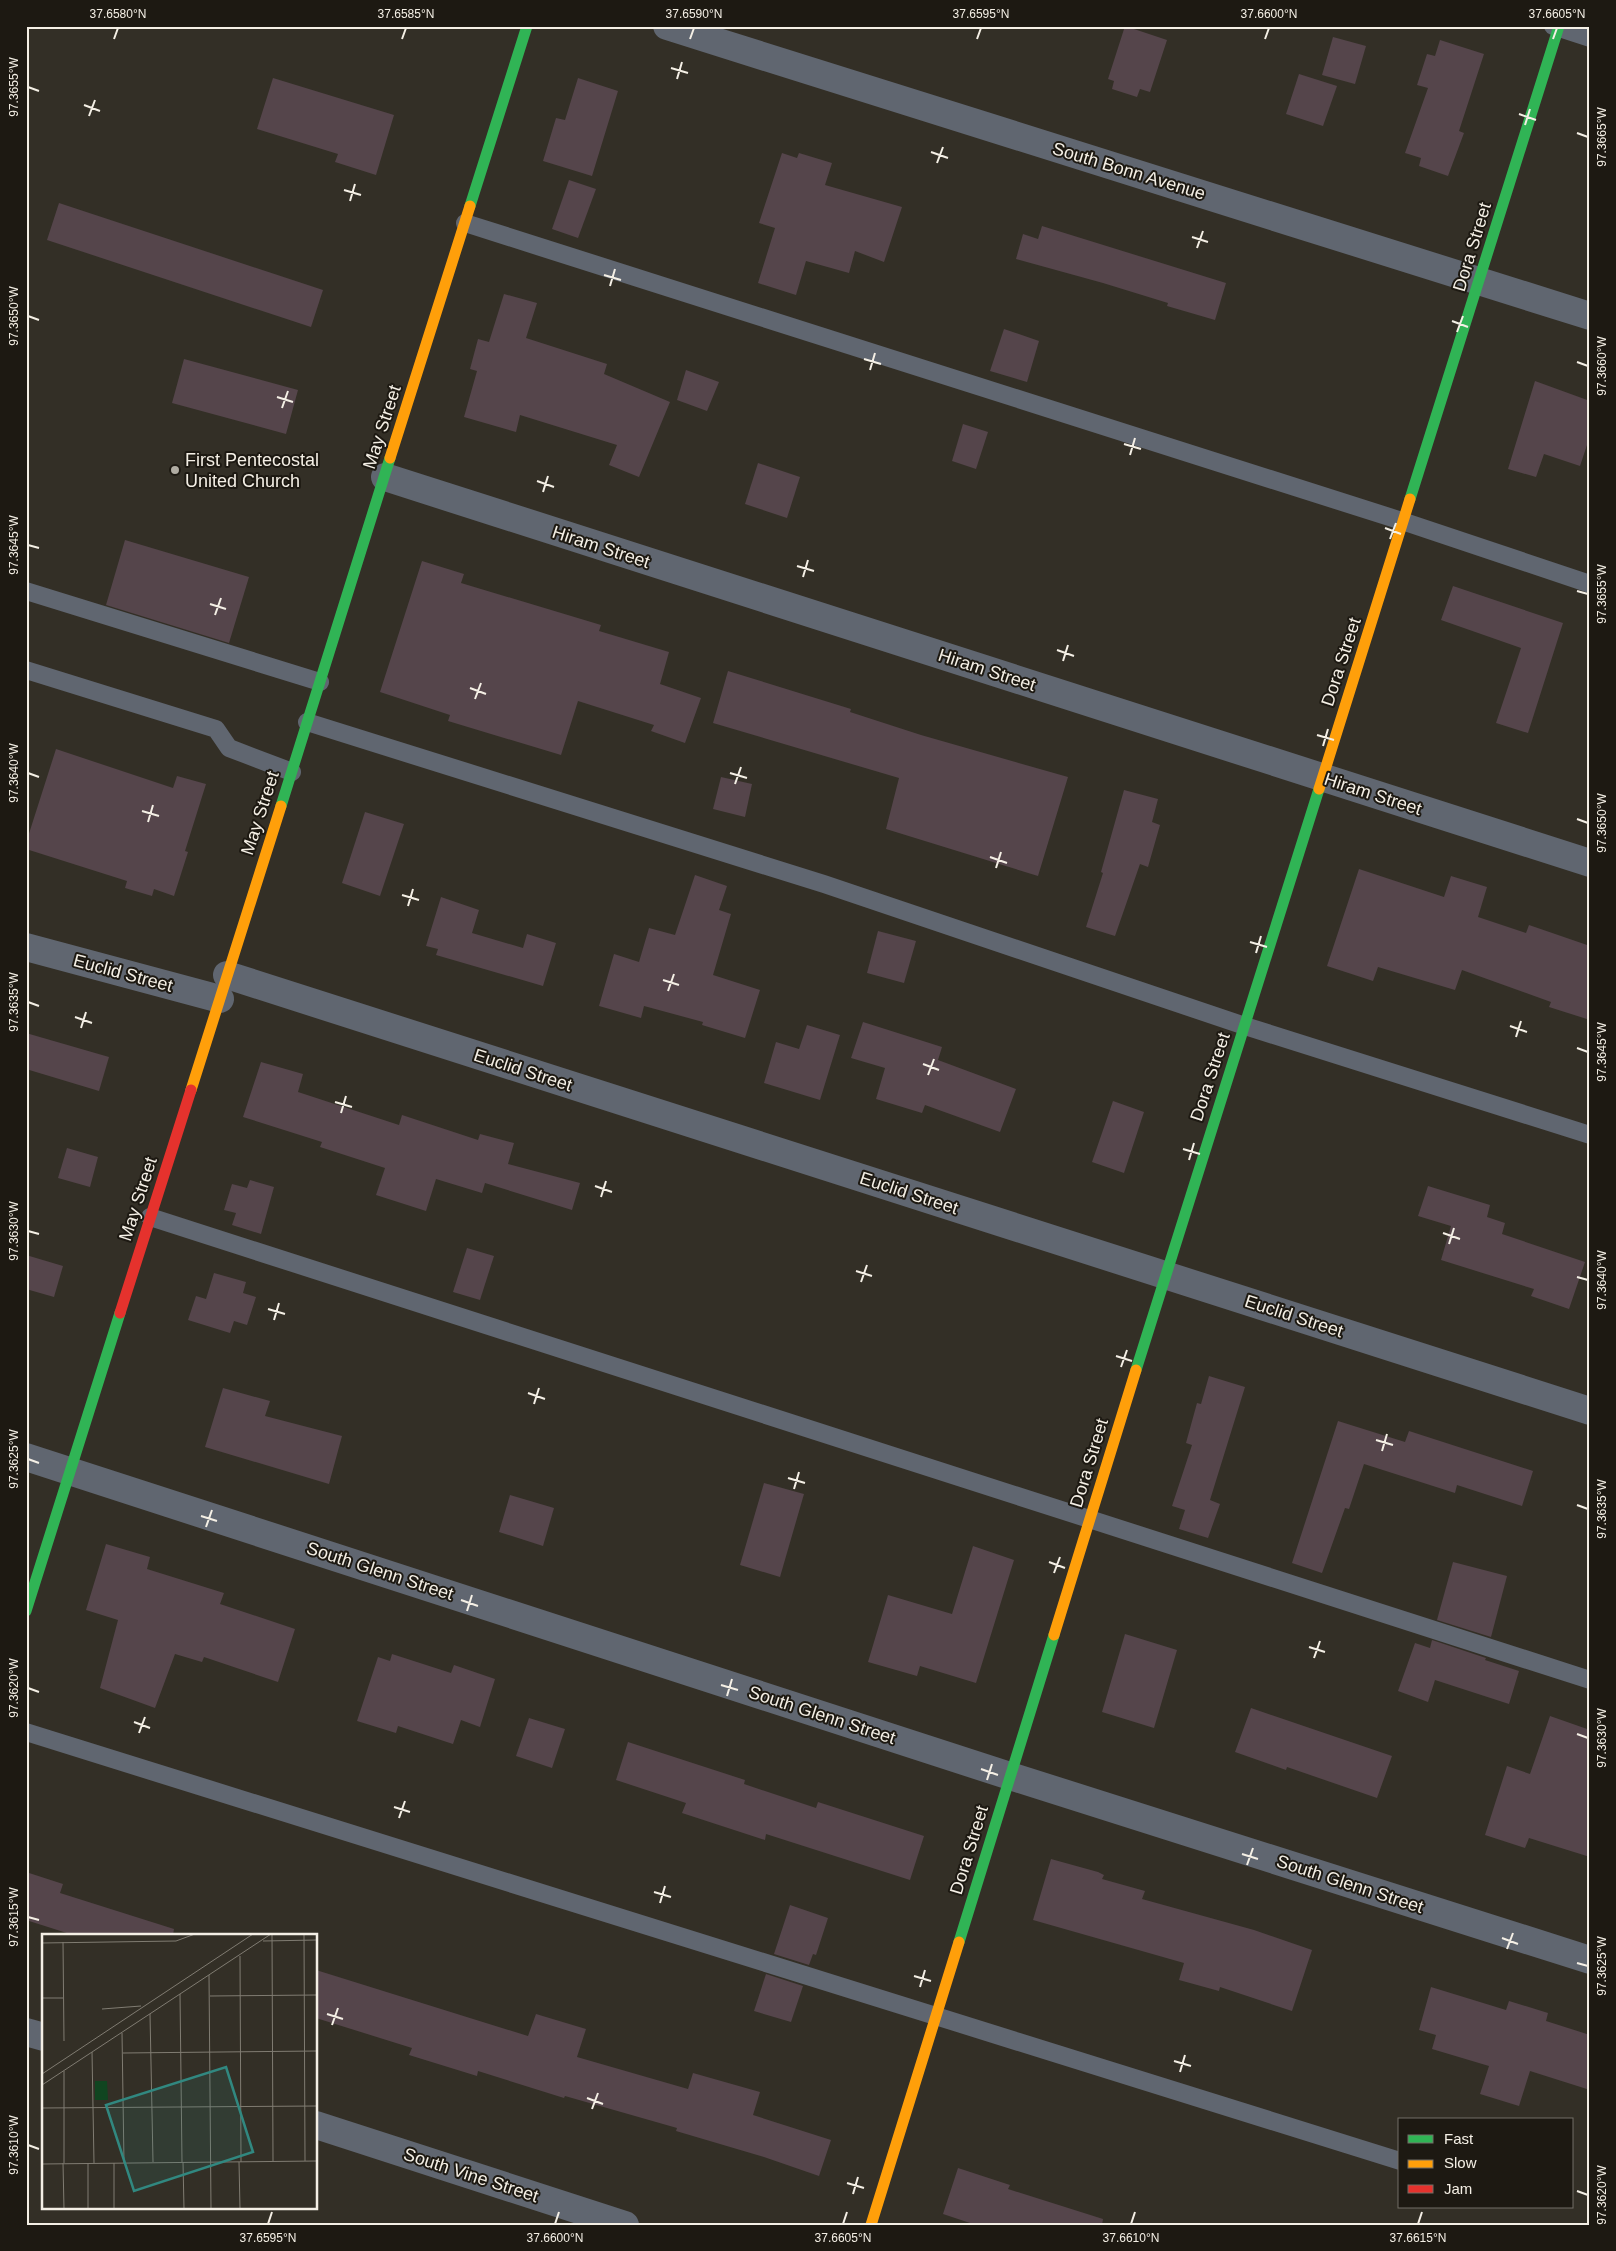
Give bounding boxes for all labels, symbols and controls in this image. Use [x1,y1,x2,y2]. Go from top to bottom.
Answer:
text: 37.6580°N [90,7,146,21]
text: 37.6585°N [378,7,434,21]
text: 37.6590°N [666,7,722,21]
text: 37.6595°N [953,7,1009,21]
text: 37.6600°N [1241,7,1297,21]
text: 37.6605°N [1529,7,1585,21]
text: 97.3655°W [7,57,21,117]
text: 97.3665°W [1595,107,1609,167]
street label: South Bonn Avenue [1050,138,1208,204]
street label: Dora Street [1449,200,1495,294]
text: 97.3650°W [7,286,21,346]
text: 97.3660°W [1595,336,1609,396]
street label: May Street [359,383,405,471]
place label: First Pentecostal United Church [185,450,319,491]
marker: First Pentecostal United Church [169,464,181,476]
text: 97.3645°W [7,515,21,575]
street label: Hiram Street [550,522,652,572]
text: 97.3655°W [1595,564,1609,624]
street label: Dora Street [1317,615,1365,709]
street label: Hiram Street [936,645,1038,695]
text: 97.3640°W [7,743,21,803]
street label: May Street [237,769,283,857]
street label: Hiram Street [1322,769,1424,819]
text: 97.3650°W [1595,793,1609,853]
street label: Euclid Street [71,950,175,996]
text: 97.3635°W [7,972,21,1032]
text: 97.3645°W [1595,1022,1609,1082]
street label: Dora Street [1186,1030,1234,1124]
street label: Euclid Street [471,1045,575,1095]
street label: May Street [115,1155,161,1243]
street label: Euclid Street [857,1168,961,1218]
text: 97.3630°W [7,1201,21,1261]
text: 97.3640°W [1595,1250,1609,1310]
street label: Euclid Street [1242,1291,1346,1341]
street label: Dora Street [1066,1416,1112,1510]
text: 97.3625°W [7,1429,21,1489]
text: 97.3635°W [1595,1479,1609,1539]
street label: South Glenn Street [304,1538,456,1604]
text: 97.3620°W [7,1658,21,1718]
street label: South Glenn Street [746,1682,898,1748]
text: 97.3630°W [1595,1708,1609,1768]
street label: Dora Street [946,1803,992,1897]
street label: South Glenn Street [1274,1851,1426,1917]
text: 97.3615°W [7,1887,21,1947]
inset map [42,1934,318,2208]
text: 97.3625°W [1595,1936,1609,1996]
text: 97.3610°W [7,2115,21,2175]
legend [1398,2118,1574,2208]
text: Fast [1444,2130,1474,2147]
street label: South Vine Street [401,2144,541,2206]
text: Slow [1444,2154,1477,2171]
text: 97.3620°W [1595,2165,1609,2225]
text: Jam [1444,2180,1472,2197]
text: 37.6595°N [240,2231,296,2245]
text: 37.6600°N [527,2231,583,2245]
text: 37.6605°N [815,2231,871,2245]
text: 37.6610°N [1103,2231,1159,2245]
text: 37.6615°N [1390,2231,1446,2245]

